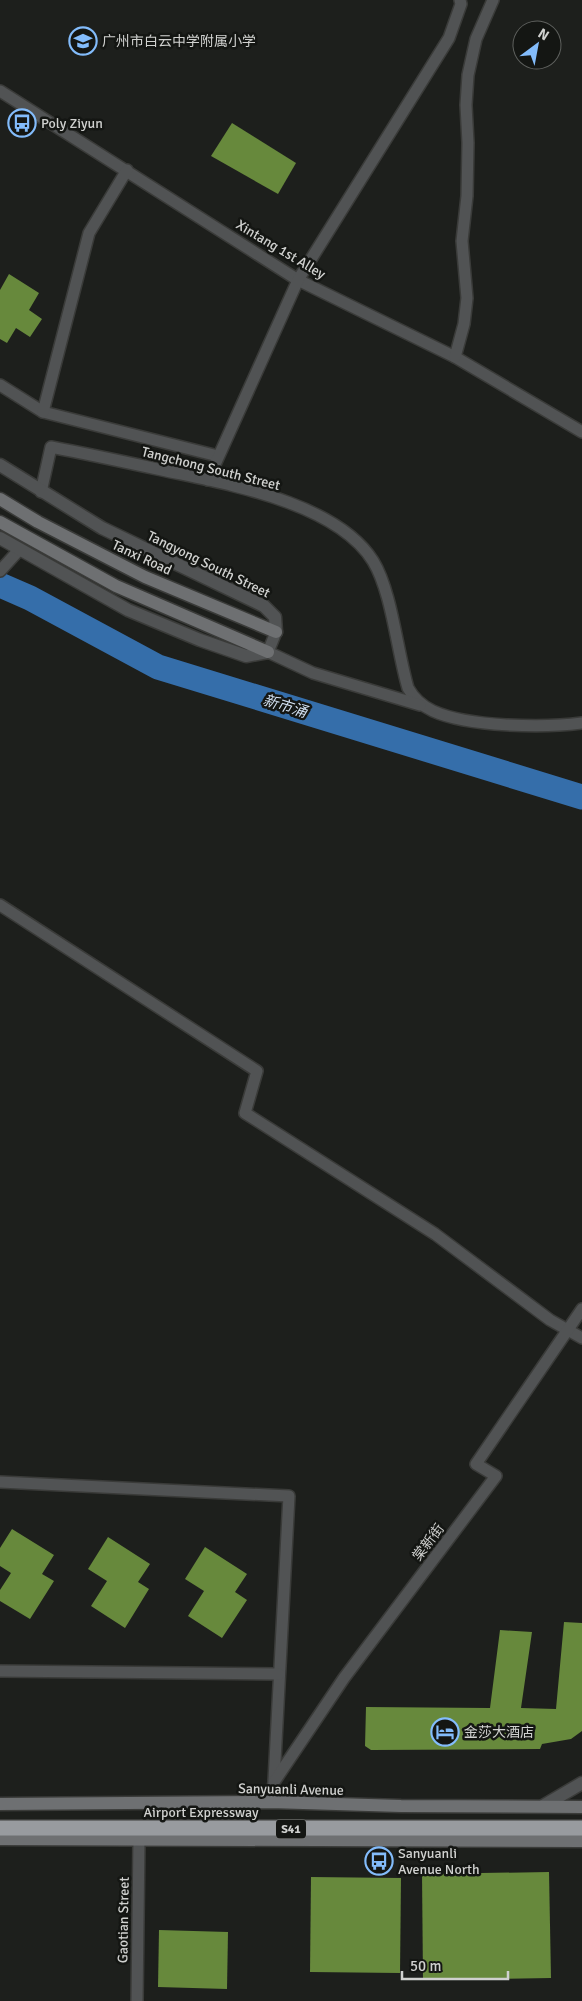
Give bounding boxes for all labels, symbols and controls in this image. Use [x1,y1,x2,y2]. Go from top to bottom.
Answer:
north arrow [512,20,562,70]
text: N [535,25,552,44]
school or university icon: 广州市白云中学附属小学 [68,26,98,56]
place label: 广州市白云中学附属小学 [102,33,256,50]
bus stop icon: Poly Ziyun [7,108,37,138]
place label: Poly Ziyun [41,115,103,132]
street label: Xintang 1st Alley [233,216,329,283]
street label: Tangchong South Street [140,443,282,494]
street label: Tangyong South Street [145,527,273,602]
street label: Tanxi Road [109,536,174,579]
water label: 新市涌 [261,691,311,722]
street label: 棠新街 [409,1520,448,1564]
hotel icon: 金莎大酒店 [430,1717,460,1747]
place label: 金莎大酒店 [464,1724,534,1741]
street label: Sanyuanli Avenue [238,1780,344,1799]
street label: Airport Expressway [143,1804,259,1821]
road number: S41 [276,1820,306,1838]
place label: Sanyuanli Avenue North [398,1845,480,1878]
bus stop icon: Sanyuanli Avenue North [364,1846,394,1876]
street label: Gaotian Street [114,1877,133,1963]
scale bar [402,1948,508,1980]
text: 50 m [410,1957,441,1975]

